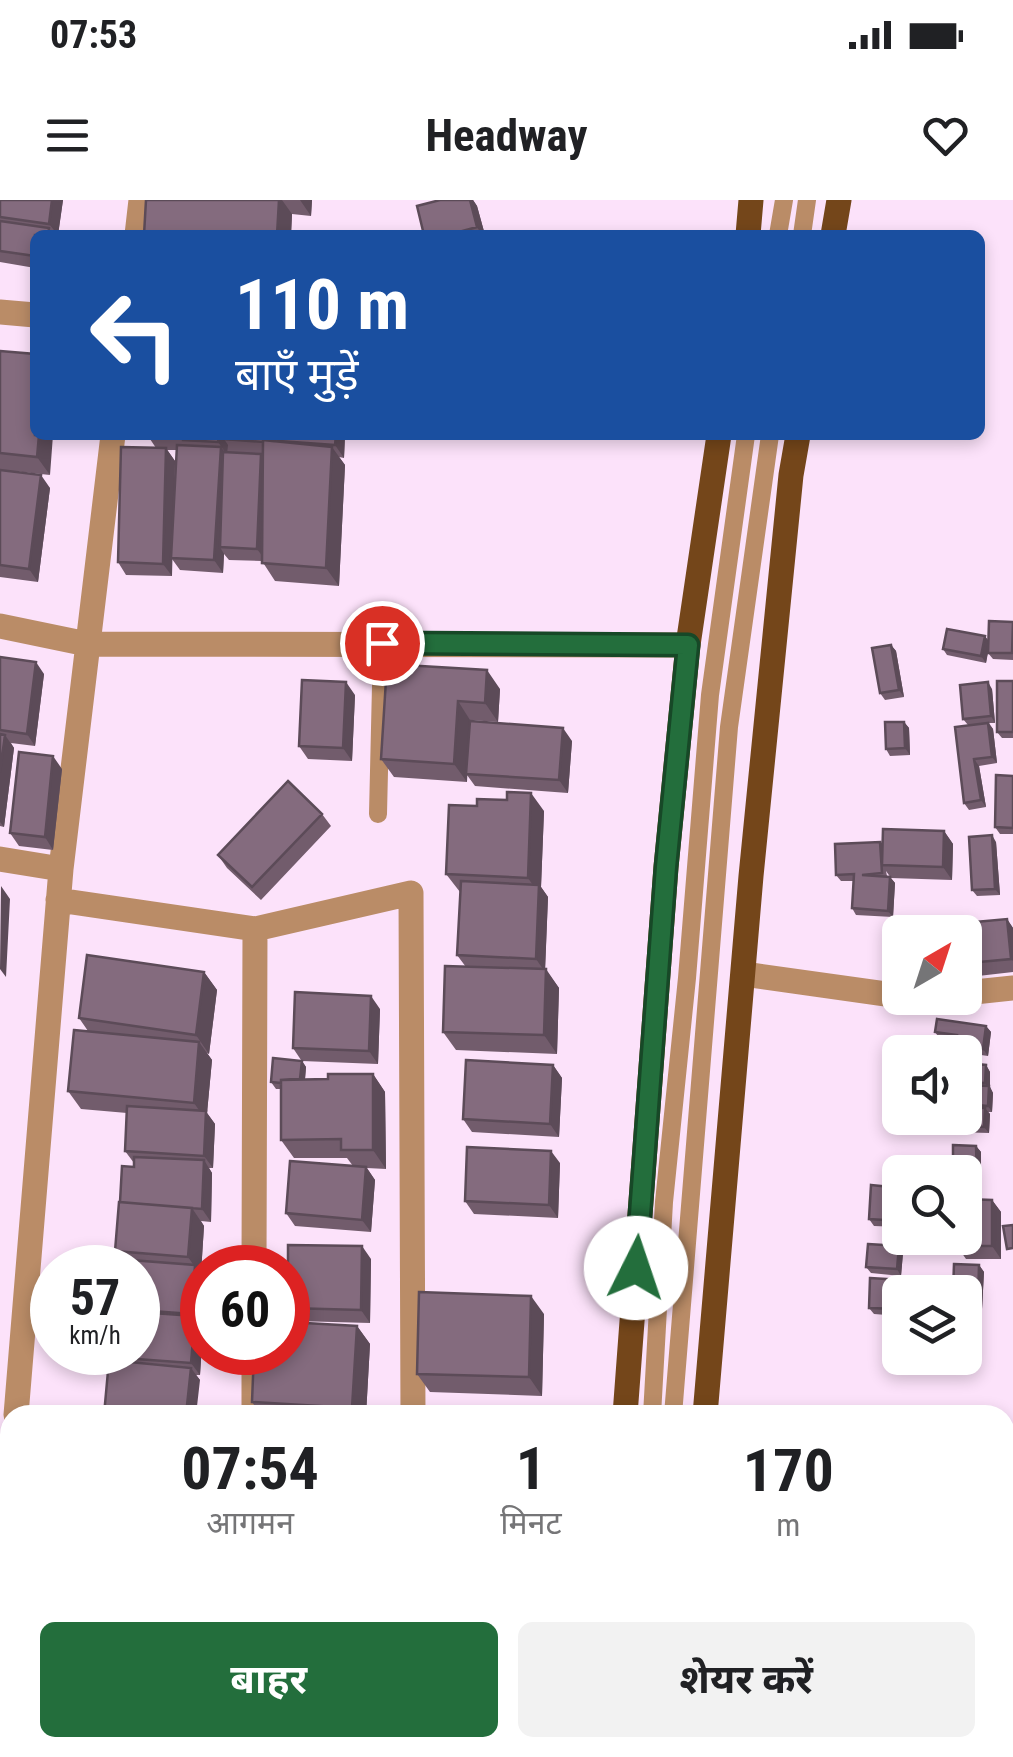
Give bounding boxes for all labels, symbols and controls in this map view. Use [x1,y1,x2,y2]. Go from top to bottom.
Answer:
text: 07:53 [50,13,137,57]
icon: menu [40,108,95,163]
icon: heart [918,108,973,163]
text: Headway [425,109,588,162]
text: 110 m [235,264,409,346]
icon: left [70,270,200,400]
text: बाएँ मुड़ें [235,348,359,401]
pin [340,601,425,686]
icon: arrive [355,616,410,671]
north arrow [882,915,982,1015]
map controls [882,915,982,1375]
button: sound [882,1035,982,1135]
button: search [882,1155,982,1255]
position arrow [584,1216,688,1320]
speed limit sign: 60 [180,1245,310,1375]
text: 57 [70,1269,120,1327]
button: layers [882,1275,982,1375]
text: km/h [69,1321,121,1350]
text: 07:54 [181,1433,319,1504]
text: 1 [516,1433,546,1504]
text: 170 [743,1435,834,1506]
text: आगमन [206,1504,294,1542]
text: मिनट [500,1504,562,1542]
text: m [776,1506,800,1544]
button: बाहर [40,1622,498,1737]
button: शेयर करें [518,1622,975,1737]

